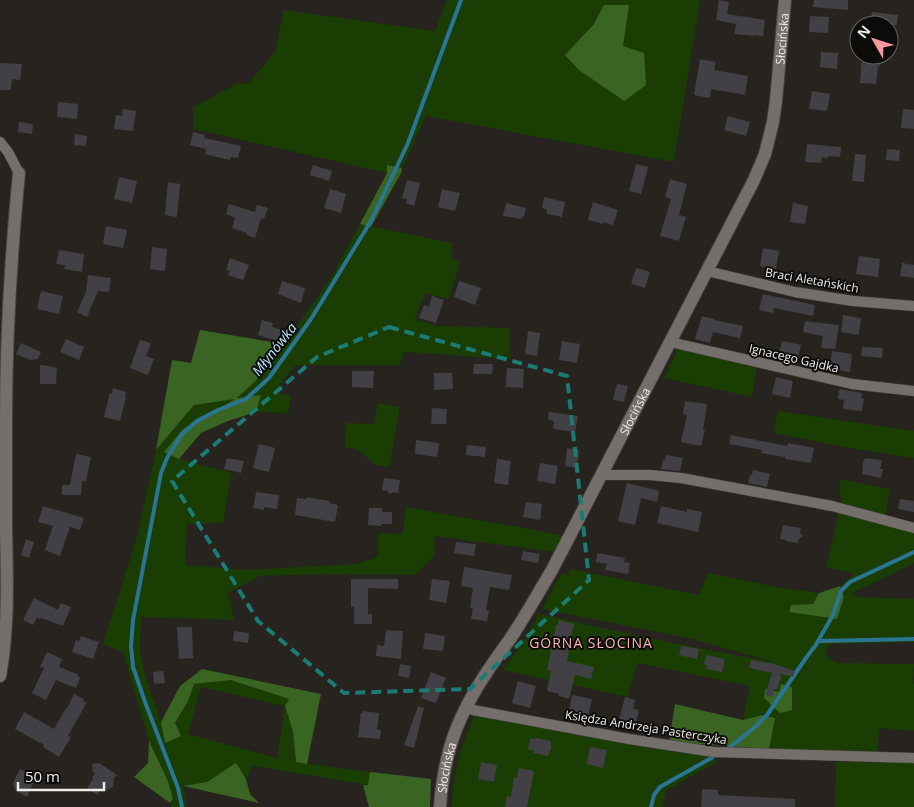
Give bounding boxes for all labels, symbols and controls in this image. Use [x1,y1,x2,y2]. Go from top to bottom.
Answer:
street label: Słocińska [771,12,792,65]
north arrow [849,15,899,65]
text: N [853,21,874,42]
street label: Braci Aletańskich [764,263,860,297]
water label: Młynówka [247,318,301,379]
street label: Ignacego Gajdka [747,339,841,377]
street label: Słocińska [615,384,654,438]
district label: GÓRNA SŁOCINA [529,633,653,652]
street label: Księdza Andrzeja Pasterczyka [564,706,728,748]
street label: Słocińska [433,740,460,794]
scale bar [18,760,104,792]
text: 50 m [25,766,60,786]

